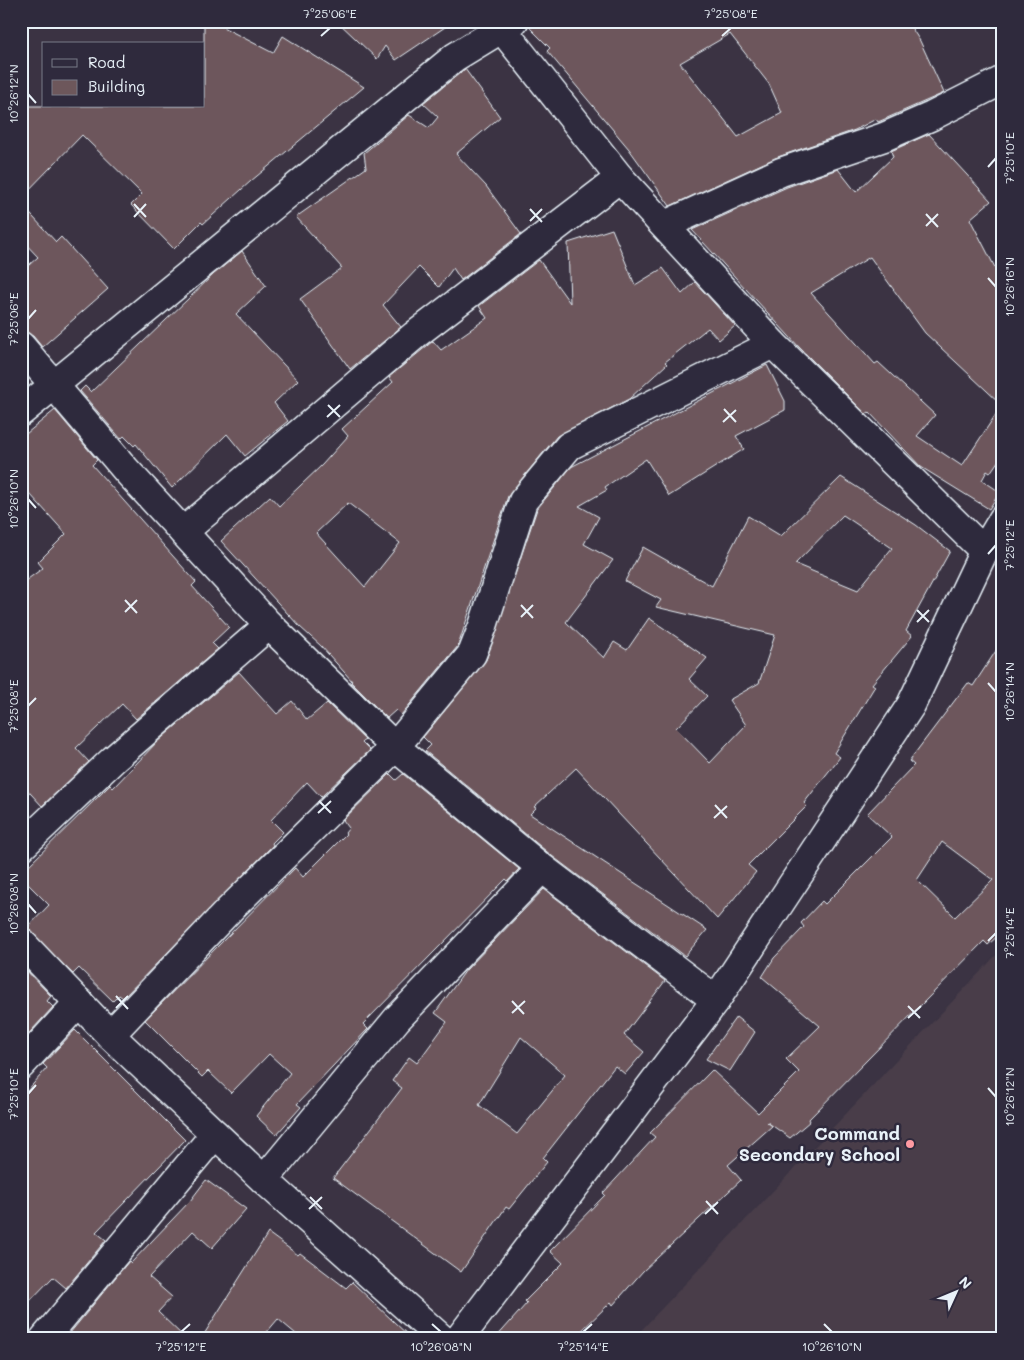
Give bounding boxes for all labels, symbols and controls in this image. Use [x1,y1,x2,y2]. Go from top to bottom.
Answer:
text: 7°25'06"E [303,5,357,21]
text: 7°25'08"E [704,5,758,21]
legend [42,42,205,108]
text: Road [88,52,125,72]
text: 10°26'12"N [5,64,21,124]
text: Building [88,76,145,96]
text: 7°25'10"E [1001,132,1017,184]
text: 10°26'16"N [1001,257,1017,317]
text: 7°25'06"E [5,292,21,346]
text: 10°26'10"N [5,469,21,529]
text: 7°25'12"E [1001,519,1017,570]
text: 10°26'14"N [1001,662,1017,722]
text: 7°25'08"E [5,679,21,733]
text: 10°26'08"N [5,873,21,935]
text: 7°25'14"E [1001,907,1017,959]
text: 10°26'12"N [1001,1067,1017,1127]
text: 7°25'10"E [5,1068,21,1120]
place label: Command Secondary School [739,1121,900,1166]
marker: Command Secondary School [904,1138,916,1150]
north arrow [932,1268,982,1318]
text: N [955,1272,976,1293]
text: 7°25'12"E [156,1338,207,1354]
text: 10°26'08"N [410,1338,472,1354]
text: 7°25'14"E [557,1338,609,1354]
text: 10°26'10"N [802,1338,862,1354]

